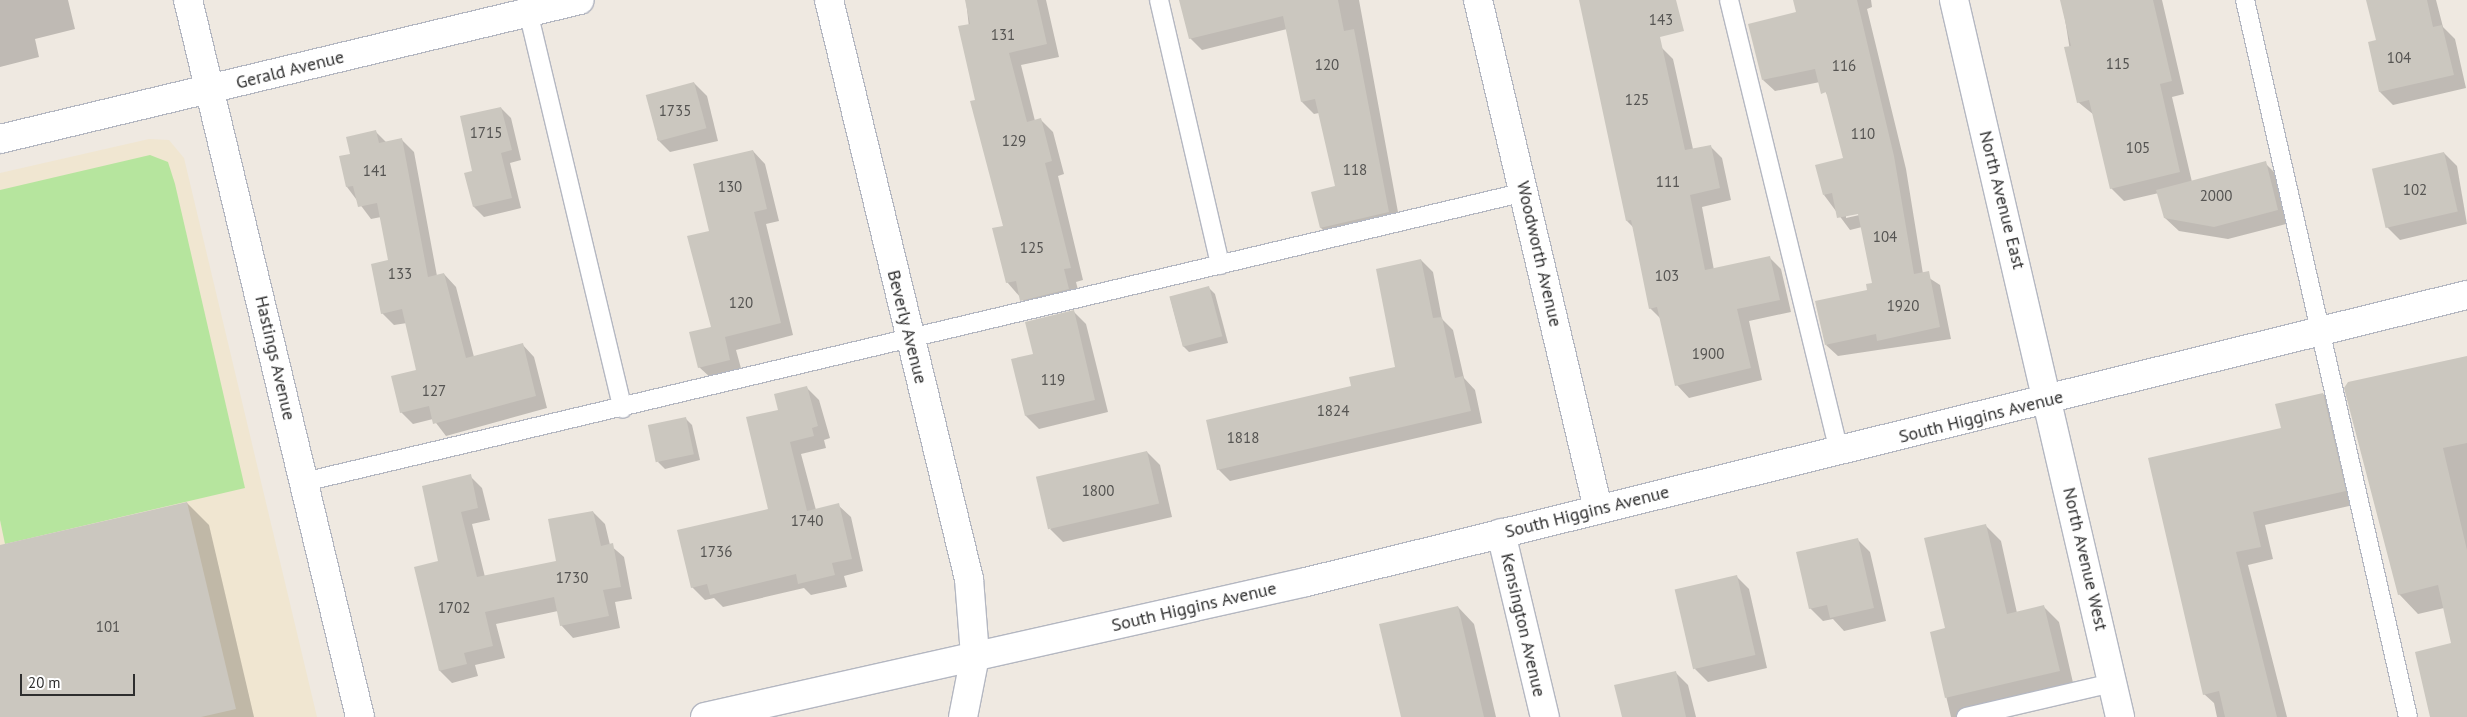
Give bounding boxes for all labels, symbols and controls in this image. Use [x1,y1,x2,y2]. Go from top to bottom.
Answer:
house number: 143 [1649,11,1673,29]
house number: 131 [991,26,1015,44]
street label: Gerald Avenue [233,46,347,94]
house number: 104 [2387,49,2411,67]
house number: 115 [2106,55,2130,73]
house number: 120 [1315,56,1339,74]
house number: 116 [1832,57,1856,75]
house number: 125 [1625,91,1649,109]
house number: 1735 [659,102,691,120]
house number: 1715 [470,124,502,142]
house number: 110 [1851,125,1875,143]
street label: North Avenue East [1974,128,2030,272]
house number: 129 [1002,132,1026,150]
house number: 105 [2126,139,2150,157]
house number: 118 [1343,161,1367,179]
house number: 141 [363,162,387,180]
house number: 111 [1656,173,1680,191]
house number: 130 [718,178,742,196]
street label: Woodworth Avenue [1512,179,1566,329]
house number: 102 [2403,181,2427,199]
house number: 2000 [2200,187,2232,205]
house number: 104 [1873,228,1897,246]
house number: 125 [1020,239,1044,257]
house number: 133 [388,265,412,283]
street label: Beverly Avenue [882,267,932,387]
house number: 103 [1655,267,1679,285]
street label: Hastings Avenue [250,293,300,423]
house number: 120 [729,294,753,312]
house number: 1920 [1887,297,1919,315]
house number: 1900 [1692,345,1724,363]
house number: 119 [1041,371,1065,389]
house number: 127 [422,382,446,400]
street label: South Higgins Avenue [1896,386,2066,448]
house number: 1824 [1317,402,1349,420]
house number: 1818 [1227,429,1259,447]
street label: South Higgins Avenue [1502,481,1672,543]
house number: 1800 [1082,482,1114,500]
street label: North Avenue West [2058,485,2112,633]
house number: 1740 [791,512,823,530]
house number: 1736 [700,543,732,561]
street label: Kensington Avenue [1496,551,1550,699]
house number: 1730 [556,569,588,587]
street label: South Higgins Avenue [1109,577,1279,637]
house number: 1702 [438,599,470,617]
house number: 101 [96,618,120,636]
scale bar [22,664,138,696]
text: 20 m [28,673,61,692]

